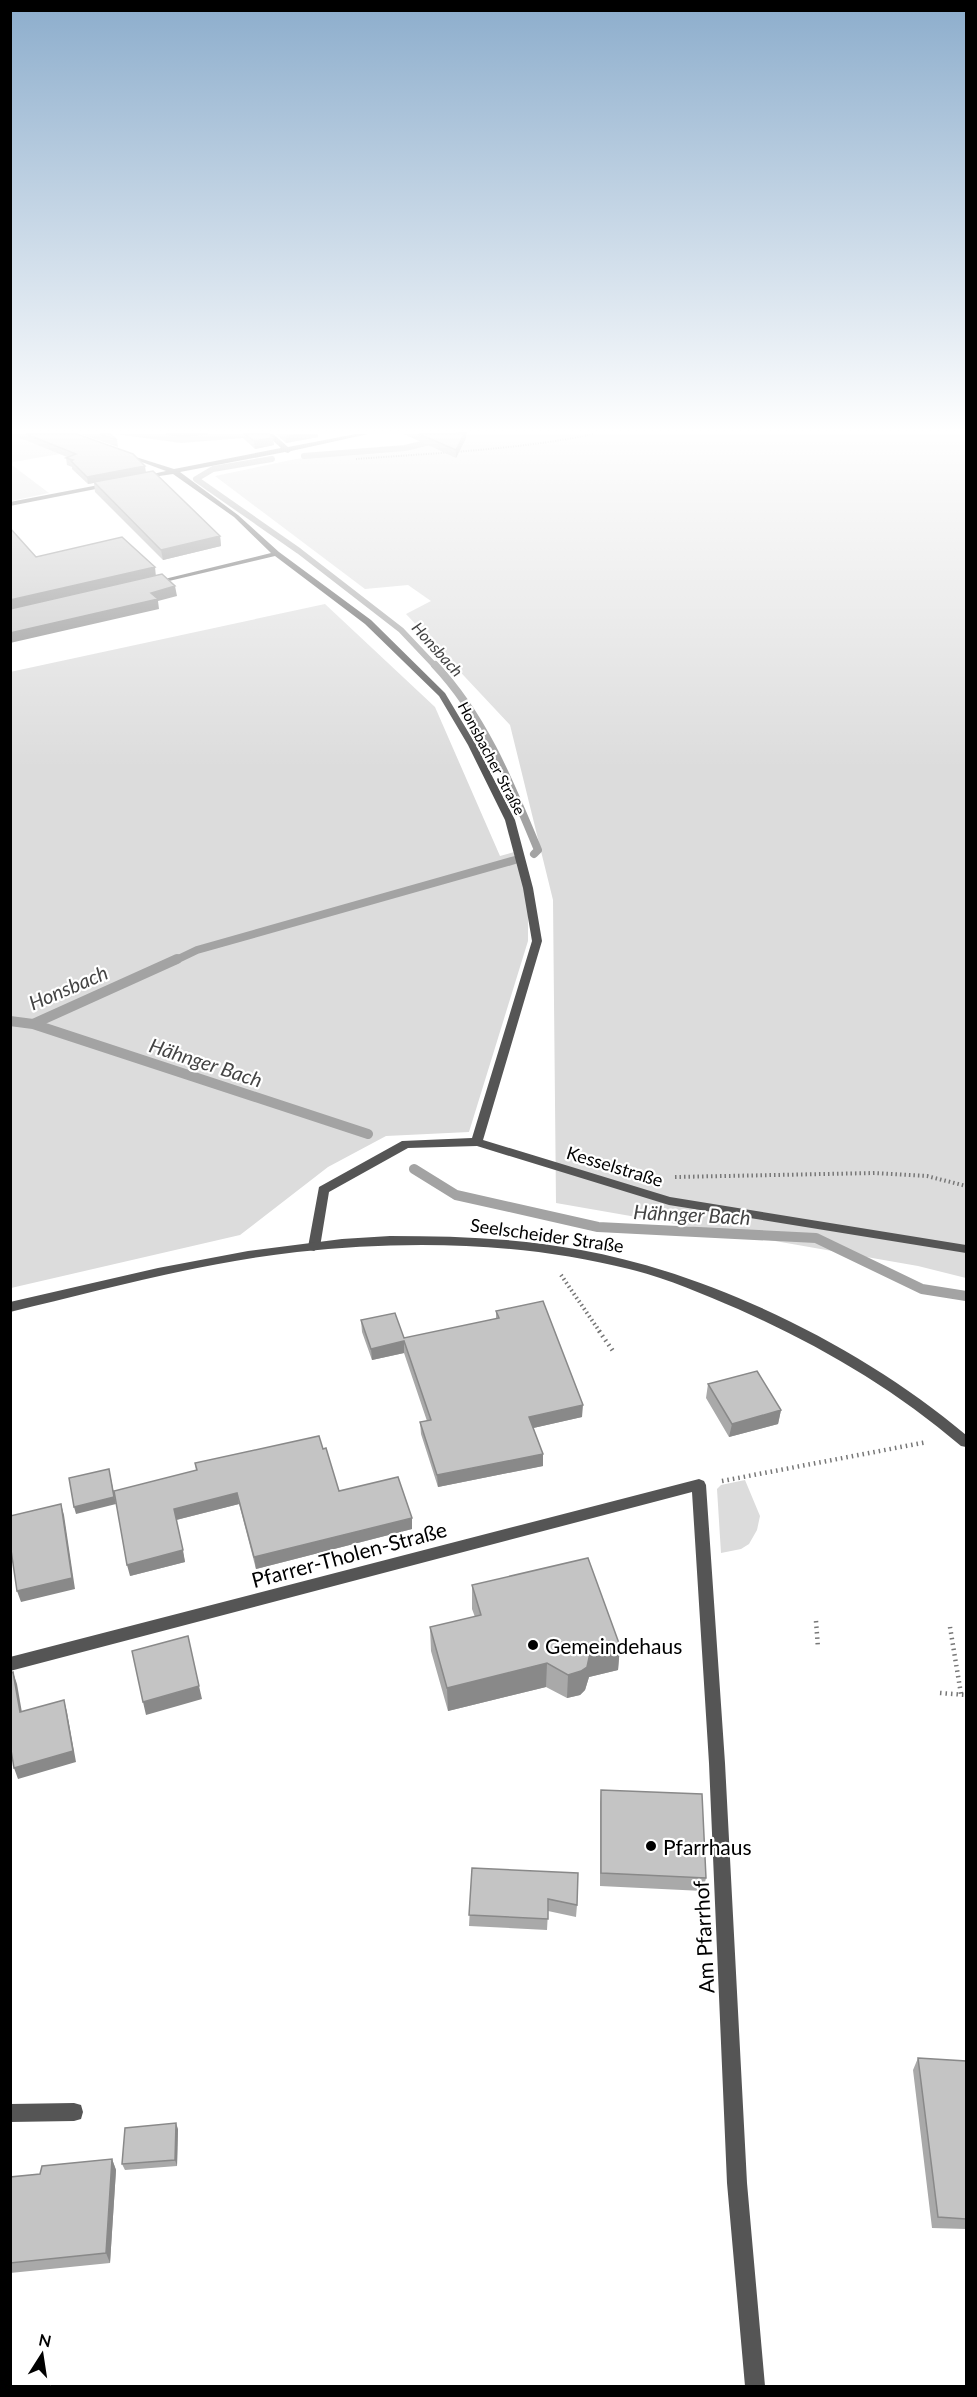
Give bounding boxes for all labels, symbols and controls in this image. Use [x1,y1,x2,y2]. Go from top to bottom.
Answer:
water label: Honsbach [409,618,467,680]
street label: Honsbacher Straße [455,698,529,818]
water label: Honsbach [25,960,111,1014]
water label: Hähnger Bach [147,1032,265,1092]
street label: Kesselstraße [564,1141,666,1191]
water label: Hähnger Bach [633,1199,751,1229]
street label: Seelscheider Straße [469,1213,625,1257]
street label: Pfarrer-Tholen-Straße [249,1516,449,1592]
place label: Gemeindehaus [545,1633,682,1658]
marker: Gemeindehaus [526,1638,540,1652]
place label: Pfarrhaus [663,1834,752,1859]
marker: Pfarrhaus [644,1839,658,1853]
street label: Am Pfarrhof [688,1879,718,1994]
north arrow [12,2325,72,2385]
text: N [37,2329,53,2350]

